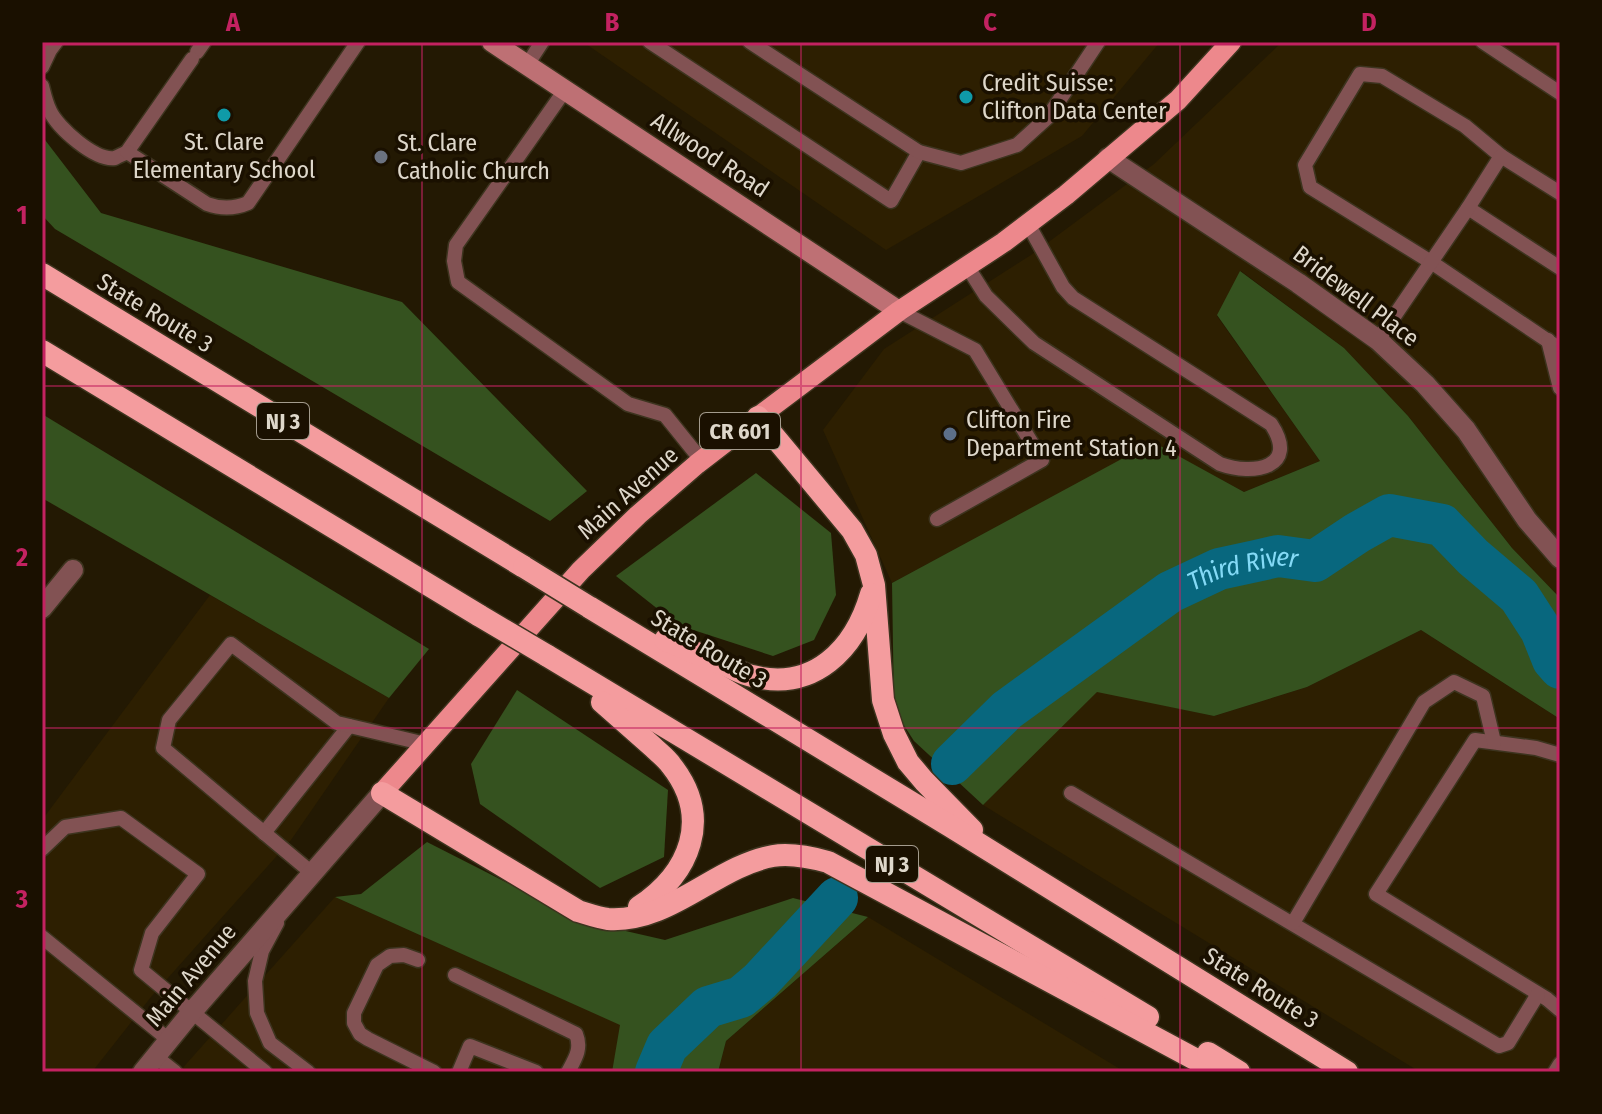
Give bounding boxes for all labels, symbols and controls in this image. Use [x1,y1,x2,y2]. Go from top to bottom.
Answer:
text: A [225,7,241,38]
text: B [605,7,620,38]
text: C [983,7,997,38]
text: D [1361,7,1377,38]
place label: Credit Suisse: Clifton Data Center [982,69,1167,125]
marker: Credit Suisse: Clifton Data Center [957,88,975,106]
marker: St. Clare Elementary School [215,106,233,124]
street label: Allwood Road [646,107,774,203]
place label: St. Clare Elementary School [133,128,315,184]
place label: St. Clare Catholic Church [397,129,550,185]
marker: St. Clare Catholic Church [372,148,390,166]
text: 1 [17,200,28,231]
street label: Bridewell Place [1288,240,1424,352]
street label: State Route 3 [92,268,218,358]
road number: NJ 3 [257,403,309,439]
place label: Clifton Fire Department Station 4 [966,406,1177,462]
road number: CR 601 [700,413,780,449]
marker: Clifton Fire Department Station 4 [941,425,959,443]
street label: Main Avenue [572,441,684,545]
water label: Third River [1182,540,1301,597]
text: 2 [15,542,28,573]
street label: State Route 3 [646,604,772,694]
road number: NJ 3 [866,846,918,882]
text: 3 [15,884,28,915]
street label: Main Avenue [140,918,242,1032]
street label: State Route 3 [1198,942,1324,1034]

